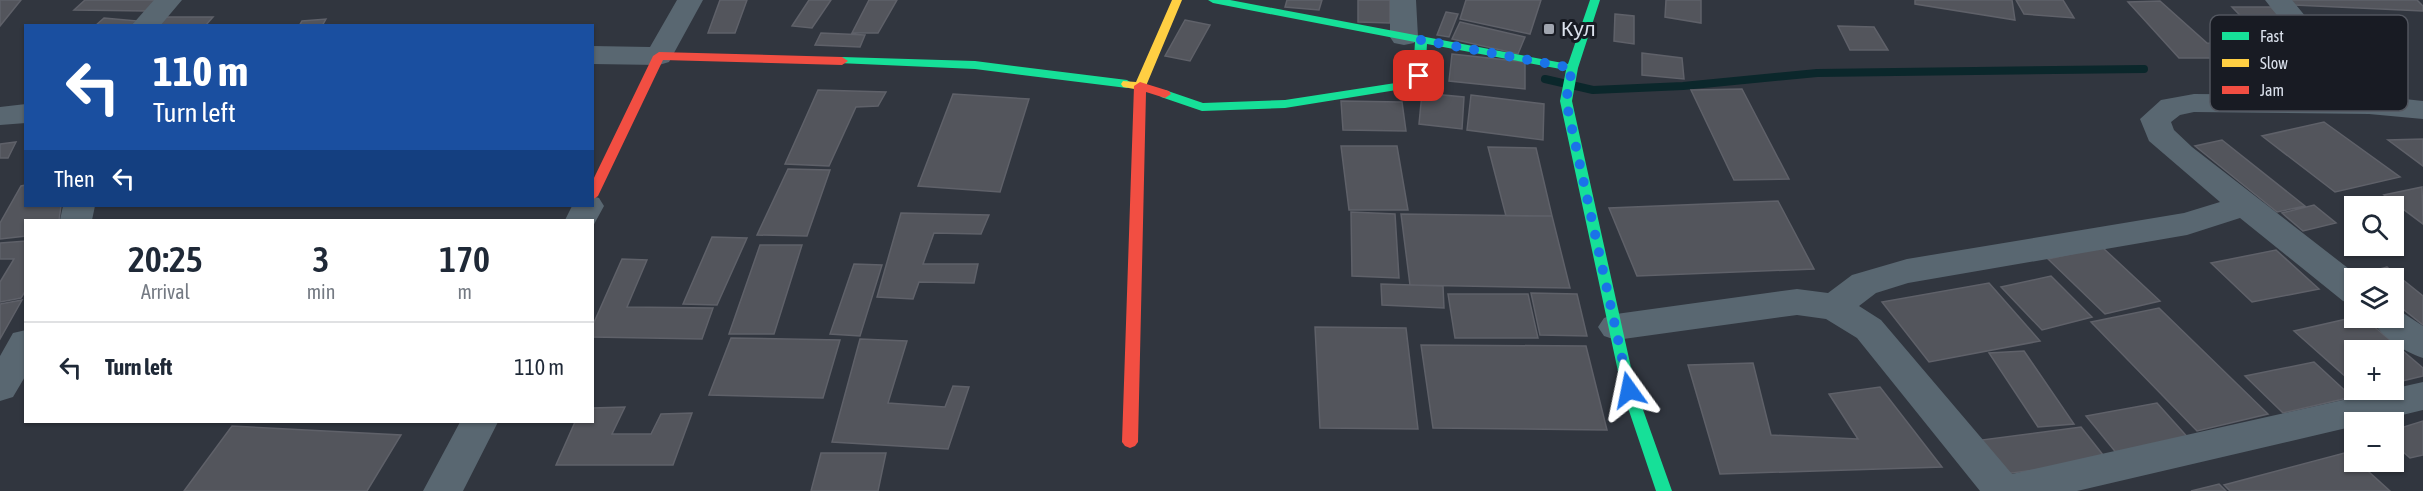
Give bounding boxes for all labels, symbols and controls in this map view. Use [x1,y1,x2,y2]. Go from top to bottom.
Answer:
legend [2210,15,2408,111]
place label: Кул [1561,16,1596,40]
marker: Кул [1542,22,1556,36]
text: Fast [2260,27,2284,45]
text: 110 m [153,47,248,95]
icon: left [54,48,132,126]
pin [1393,50,1444,101]
text: Slow [2260,54,2288,72]
icon: arrive [1402,59,1435,92]
text: Jam [2260,81,2284,99]
text: Turn left [153,97,236,128]
icon: left [107,162,140,195]
text: Then [54,166,95,192]
map controls [2344,196,2404,472]
button: search [2344,196,2404,256]
text: 20:25 [128,238,203,280]
text: 3 [313,238,329,280]
text: 170 [439,238,490,280]
button: layers [2344,268,2404,328]
text: Arrival [141,280,190,303]
text: min [307,280,335,303]
text: m [457,280,472,303]
button: + [2344,340,2404,400]
icon: left [54,351,87,384]
text: Turn left [105,354,172,380]
text: 110 m [514,354,564,380]
position arrow [1597,358,1661,422]
button: − [2344,412,2404,472]

